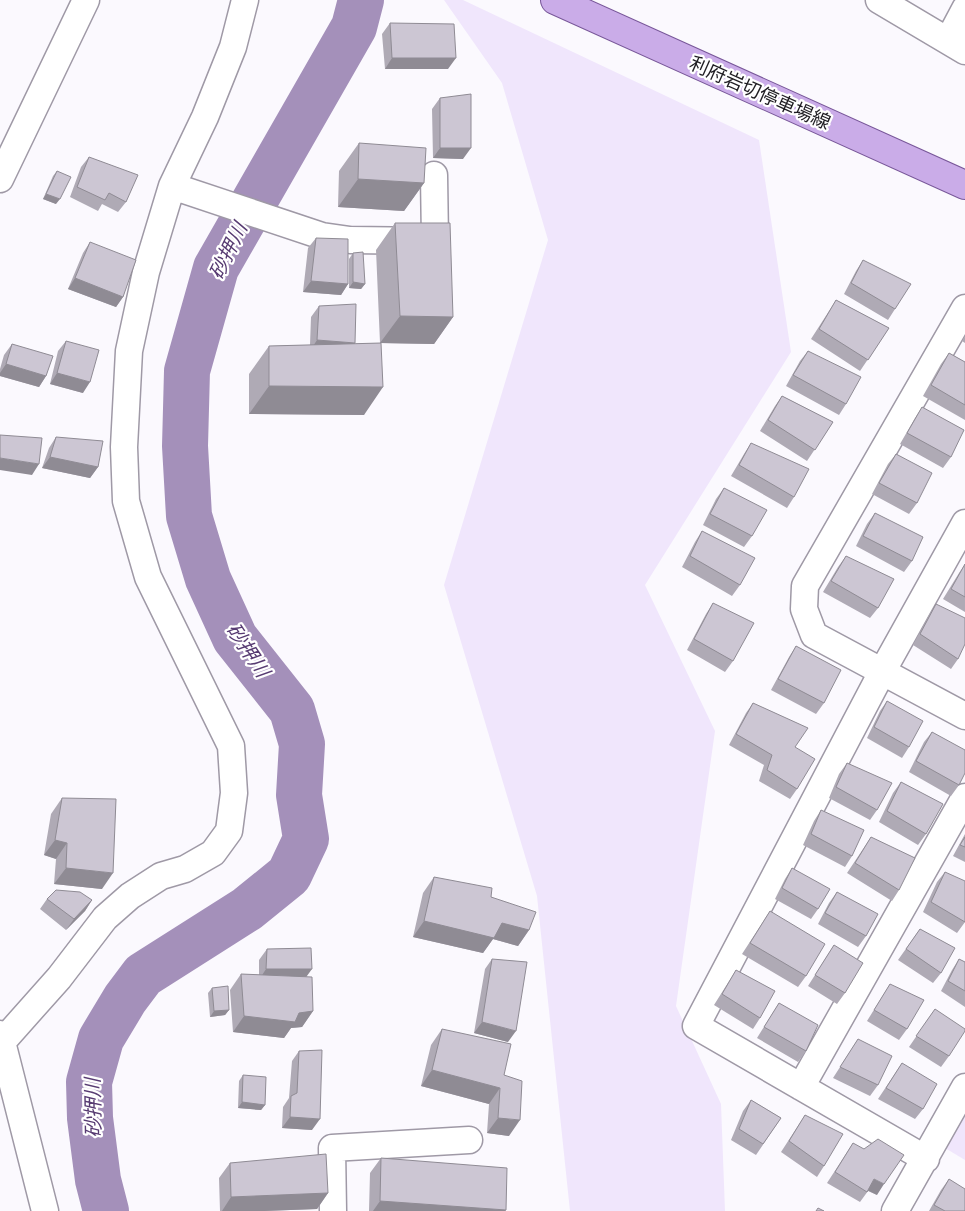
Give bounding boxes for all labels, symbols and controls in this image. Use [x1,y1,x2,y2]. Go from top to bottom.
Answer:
street label: 利府岩切停車場線 [686,52,834,134]
water label: 砂押川 [204,217,253,283]
water label: 砂押川 [221,618,276,683]
water label: 砂押川 [80,1076,106,1138]

